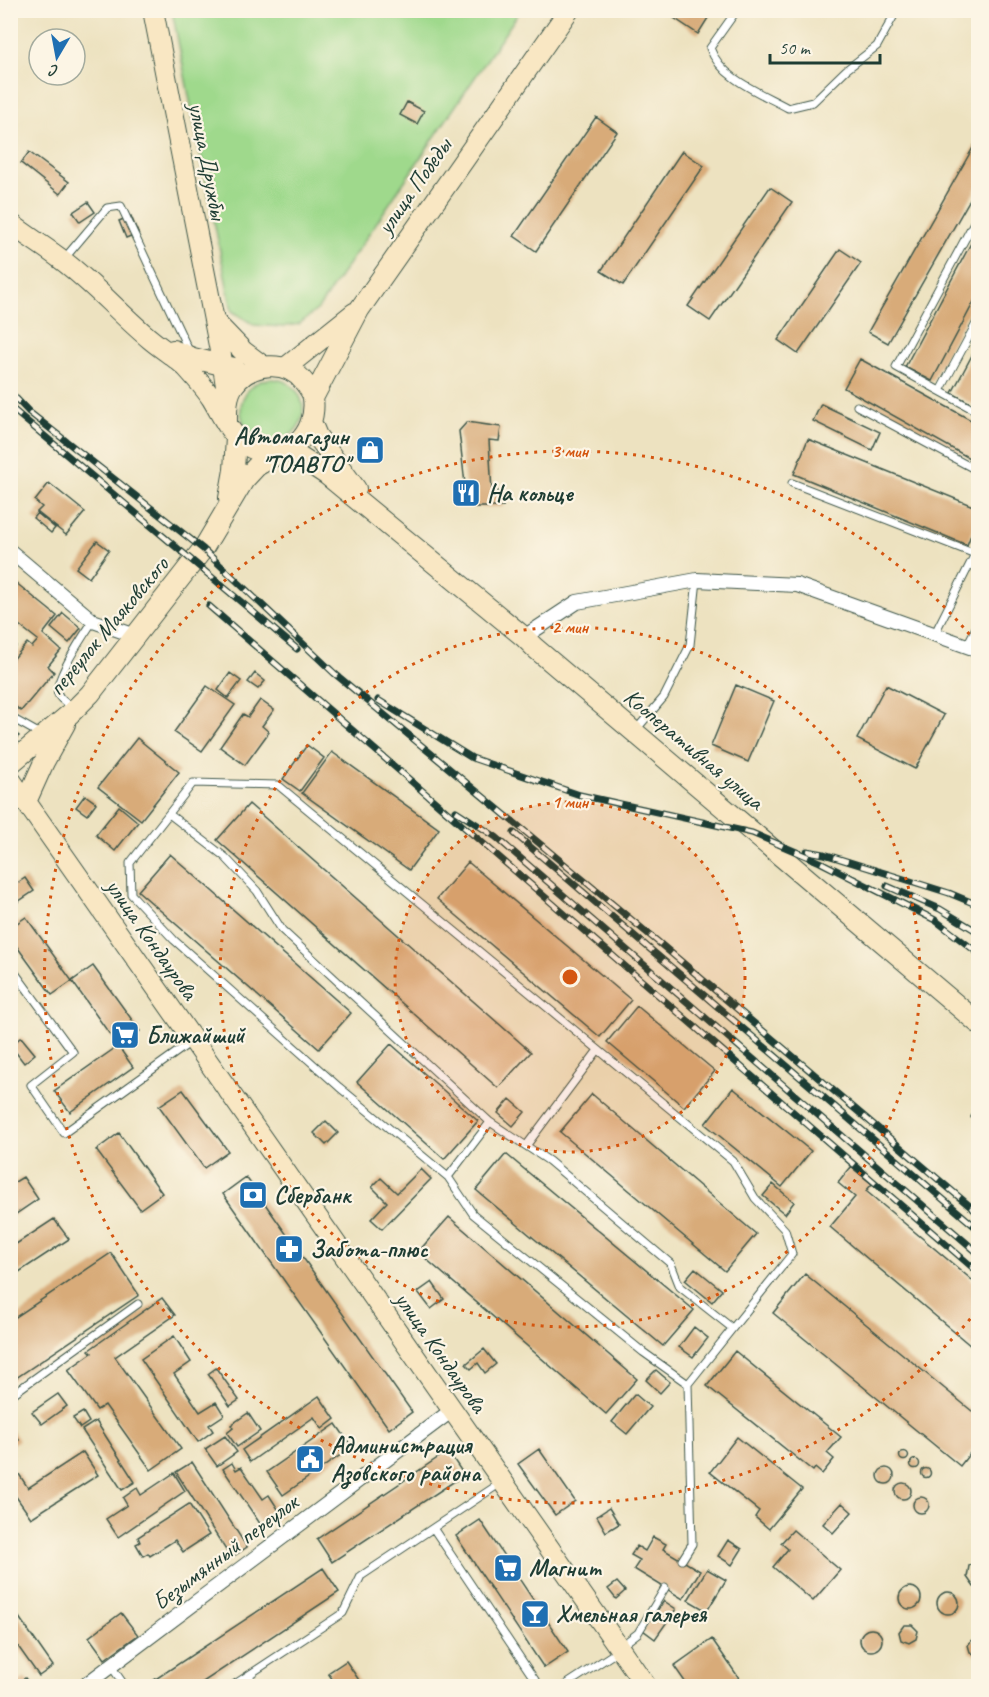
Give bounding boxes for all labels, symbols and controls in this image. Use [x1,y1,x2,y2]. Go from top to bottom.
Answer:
north arrow [27,27,87,87]
scale bar [770,27,880,65]
text: 50 m [779,37,812,59]
text: С [47,60,60,81]
street label: улица Дружбы [182,98,234,224]
street label: улица Победы [369,130,459,242]
place label: Автомагазин "ТОАВТО" [234,421,354,479]
shop icon: Автомагазин "ТОАВТО" [354,434,386,466]
text: 3 мин [552,440,589,462]
restaurant icon: На кольце [450,477,482,509]
place label: На кольце [487,478,575,508]
street label: переулок Маяковского [41,549,176,702]
text: 2 мин [552,616,589,638]
street label: Кооперативная улица [618,682,771,817]
text: 1 мин [552,791,589,813]
street label: улица Кондаурова [98,871,206,1007]
centre of rings [560,967,580,987]
supermarket icon: Ближайший [109,1019,141,1051]
place label: Ближайший [146,1020,246,1050]
bank icon: Сбербанк [237,1179,269,1211]
place label: Сбербанк [274,1180,353,1210]
pharmacy icon: Забота-плюс [273,1233,305,1265]
place label: Забота-плюс [310,1234,429,1264]
street label: улица Кондаурова [387,1284,495,1420]
place label: Администрация Азовского района [331,1430,482,1489]
public building icon: Администрация Азовского района [294,1443,326,1475]
street label: Безымянный переулок [146,1486,306,1617]
supermarket icon: Магнит [492,1552,524,1584]
place label: Магнит [529,1553,602,1583]
bar icon: Хмельная галерея [519,1598,551,1630]
place label: Хмельная галерея [556,1599,708,1629]

